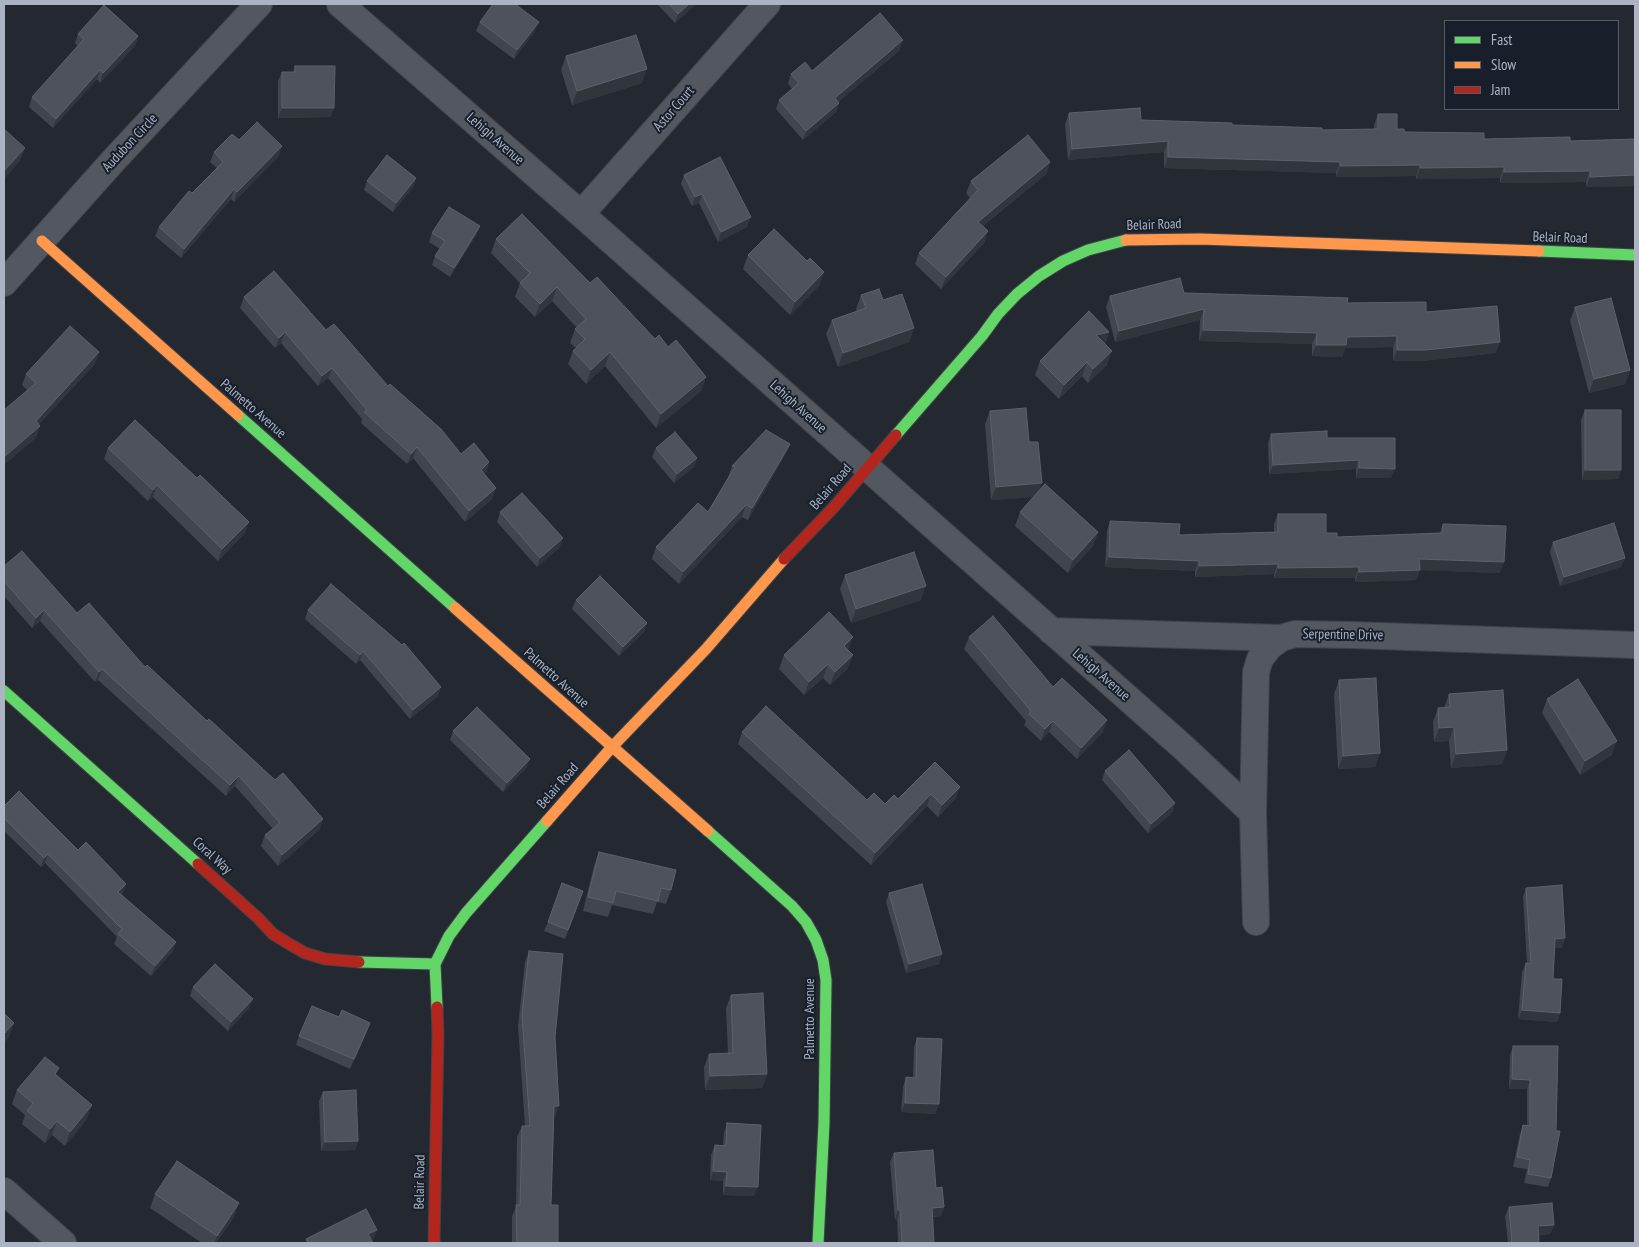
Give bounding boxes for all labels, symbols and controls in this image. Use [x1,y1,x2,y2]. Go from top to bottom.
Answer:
legend [1444,20,1619,110]
text: Fast [1491,30,1512,49]
text: Slow [1491,55,1516,74]
text: Jam [1491,80,1510,99]
street label: Astor Court [650,83,698,135]
street label: Lehigh Avenue [463,109,527,169]
street label: Audubon Circle [99,110,161,176]
street label: Belair Road [1126,216,1182,234]
street label: Belair Road [1532,229,1588,247]
street label: Palmetto Avenue [217,376,289,442]
street label: Lehigh Avenue [766,377,830,437]
street label: Belair Road [807,461,855,513]
street label: Serpentine Drive [1302,626,1384,644]
street label: Palmetto Avenue [520,644,592,712]
street label: Lehigh Avenue [1069,645,1133,705]
street label: Belair Road [534,760,582,812]
street label: Coral Way [189,834,235,878]
street label: Palmetto Avenue [802,978,818,1060]
street label: Belair Road [411,1154,429,1210]

